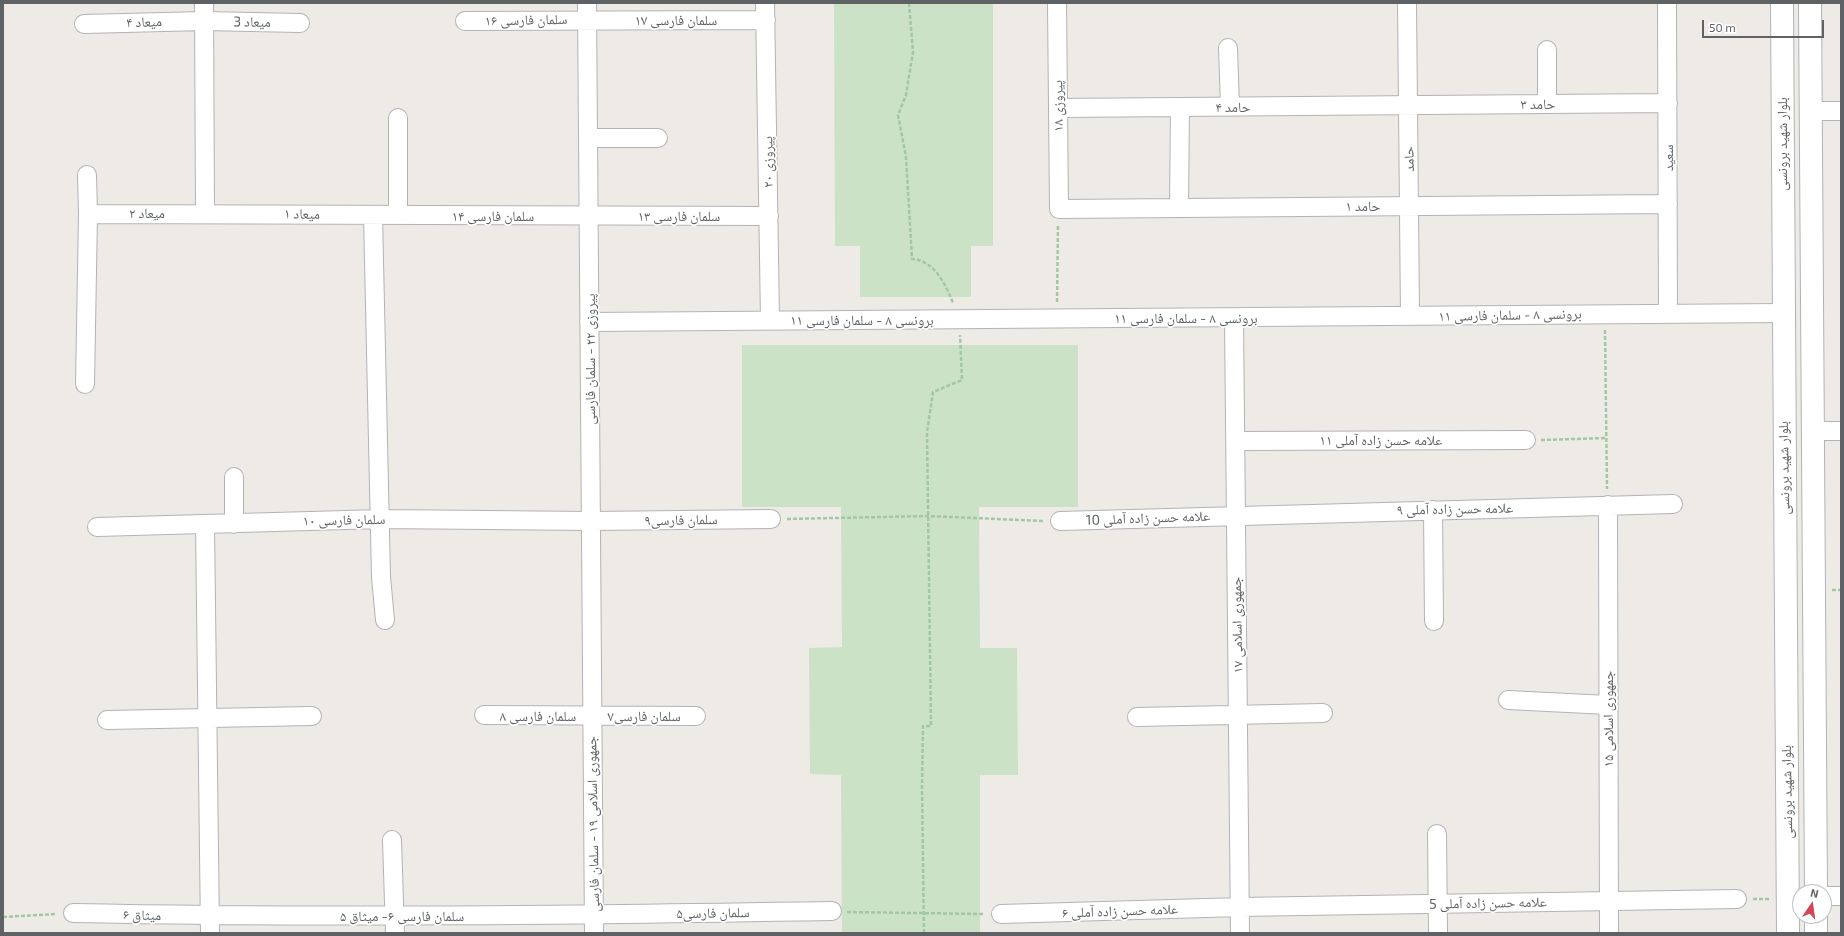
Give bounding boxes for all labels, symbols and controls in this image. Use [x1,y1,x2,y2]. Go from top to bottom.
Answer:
street label: سلمان فارسی ۱۶ [485,11,567,29]
street label: سلمان فارسی ۱۷ [635,12,717,28]
scale bar [1704,12,1826,38]
street label: میعاد ۴ [126,13,162,31]
street label: میعاد 3 [233,13,271,31]
text: 50 m [1709,20,1736,34]
street label: پیروزی ۱۸ [1049,80,1067,132]
street label: حامد ۳ [1521,96,1555,112]
street label: بلوار شهید برونسی [1774,97,1790,191]
street label: حامد ۴ [1216,99,1250,115]
street label: پیروزی ۲۰ [759,136,777,188]
street label: سعید [1660,145,1676,171]
street label: حامد [1400,146,1418,172]
street label: حامد ۱ [1346,198,1380,214]
street label: میعاد ۲ [129,205,165,221]
street label: میعاد ۱ [284,205,320,223]
street label: سلمان فارسی ۱۴ [452,208,534,224]
street label: سلمان فارسی ۱۳ [638,208,720,224]
street label: پیروزی ۲۲ - سلمان فارسی [582,293,598,425]
street label: برونسی ۸ - سلمان فارسی ۱۱ [1438,305,1582,325]
street label: برونسی ۸ - سلمان فارسی ۱۱ [1114,310,1258,326]
street label: برونسی ۸ - سلمان فارسی ۱۱ [790,312,934,328]
street label: بلوار شهید برونسی [1775,421,1793,515]
street label: علامه حسن زاده آملی ۱۱ [1320,432,1442,448]
street label: علامه حسن زاده آملی ۹ [1397,500,1513,518]
street label: علامه حسن زاده آملی 10 [1086,507,1210,529]
street label: سلمان فارسی ۱۰ [303,511,385,529]
street label: سلمان فارسی۹ [644,511,718,529]
street label: جمهوری اسلامی ۱۷ [1228,577,1246,673]
street label: جمهوری اسلامی ۱۵ [1600,671,1616,767]
street label: سلمان فارسی ۸ [500,708,576,724]
street label: سلمان فارسی۷ [607,708,681,724]
street label: جمهوری اسلامی ۱۹ - سلمان فارسی [583,736,603,912]
street label: بلوار شهید برونسی [1778,745,1796,839]
north arrow [1792,884,1832,924]
text: N [1809,886,1820,900]
street label: علامه حسن زاده آملی 5 [1429,894,1547,912]
street label: علامه حسن زاده آملی ۶ [1062,901,1178,921]
street label: سلمان فارسی۵ [676,904,750,922]
street label: میثاق ۶ [123,906,161,924]
street label: سلمان فارسی ۶- میثاق ۵ [340,908,464,924]

